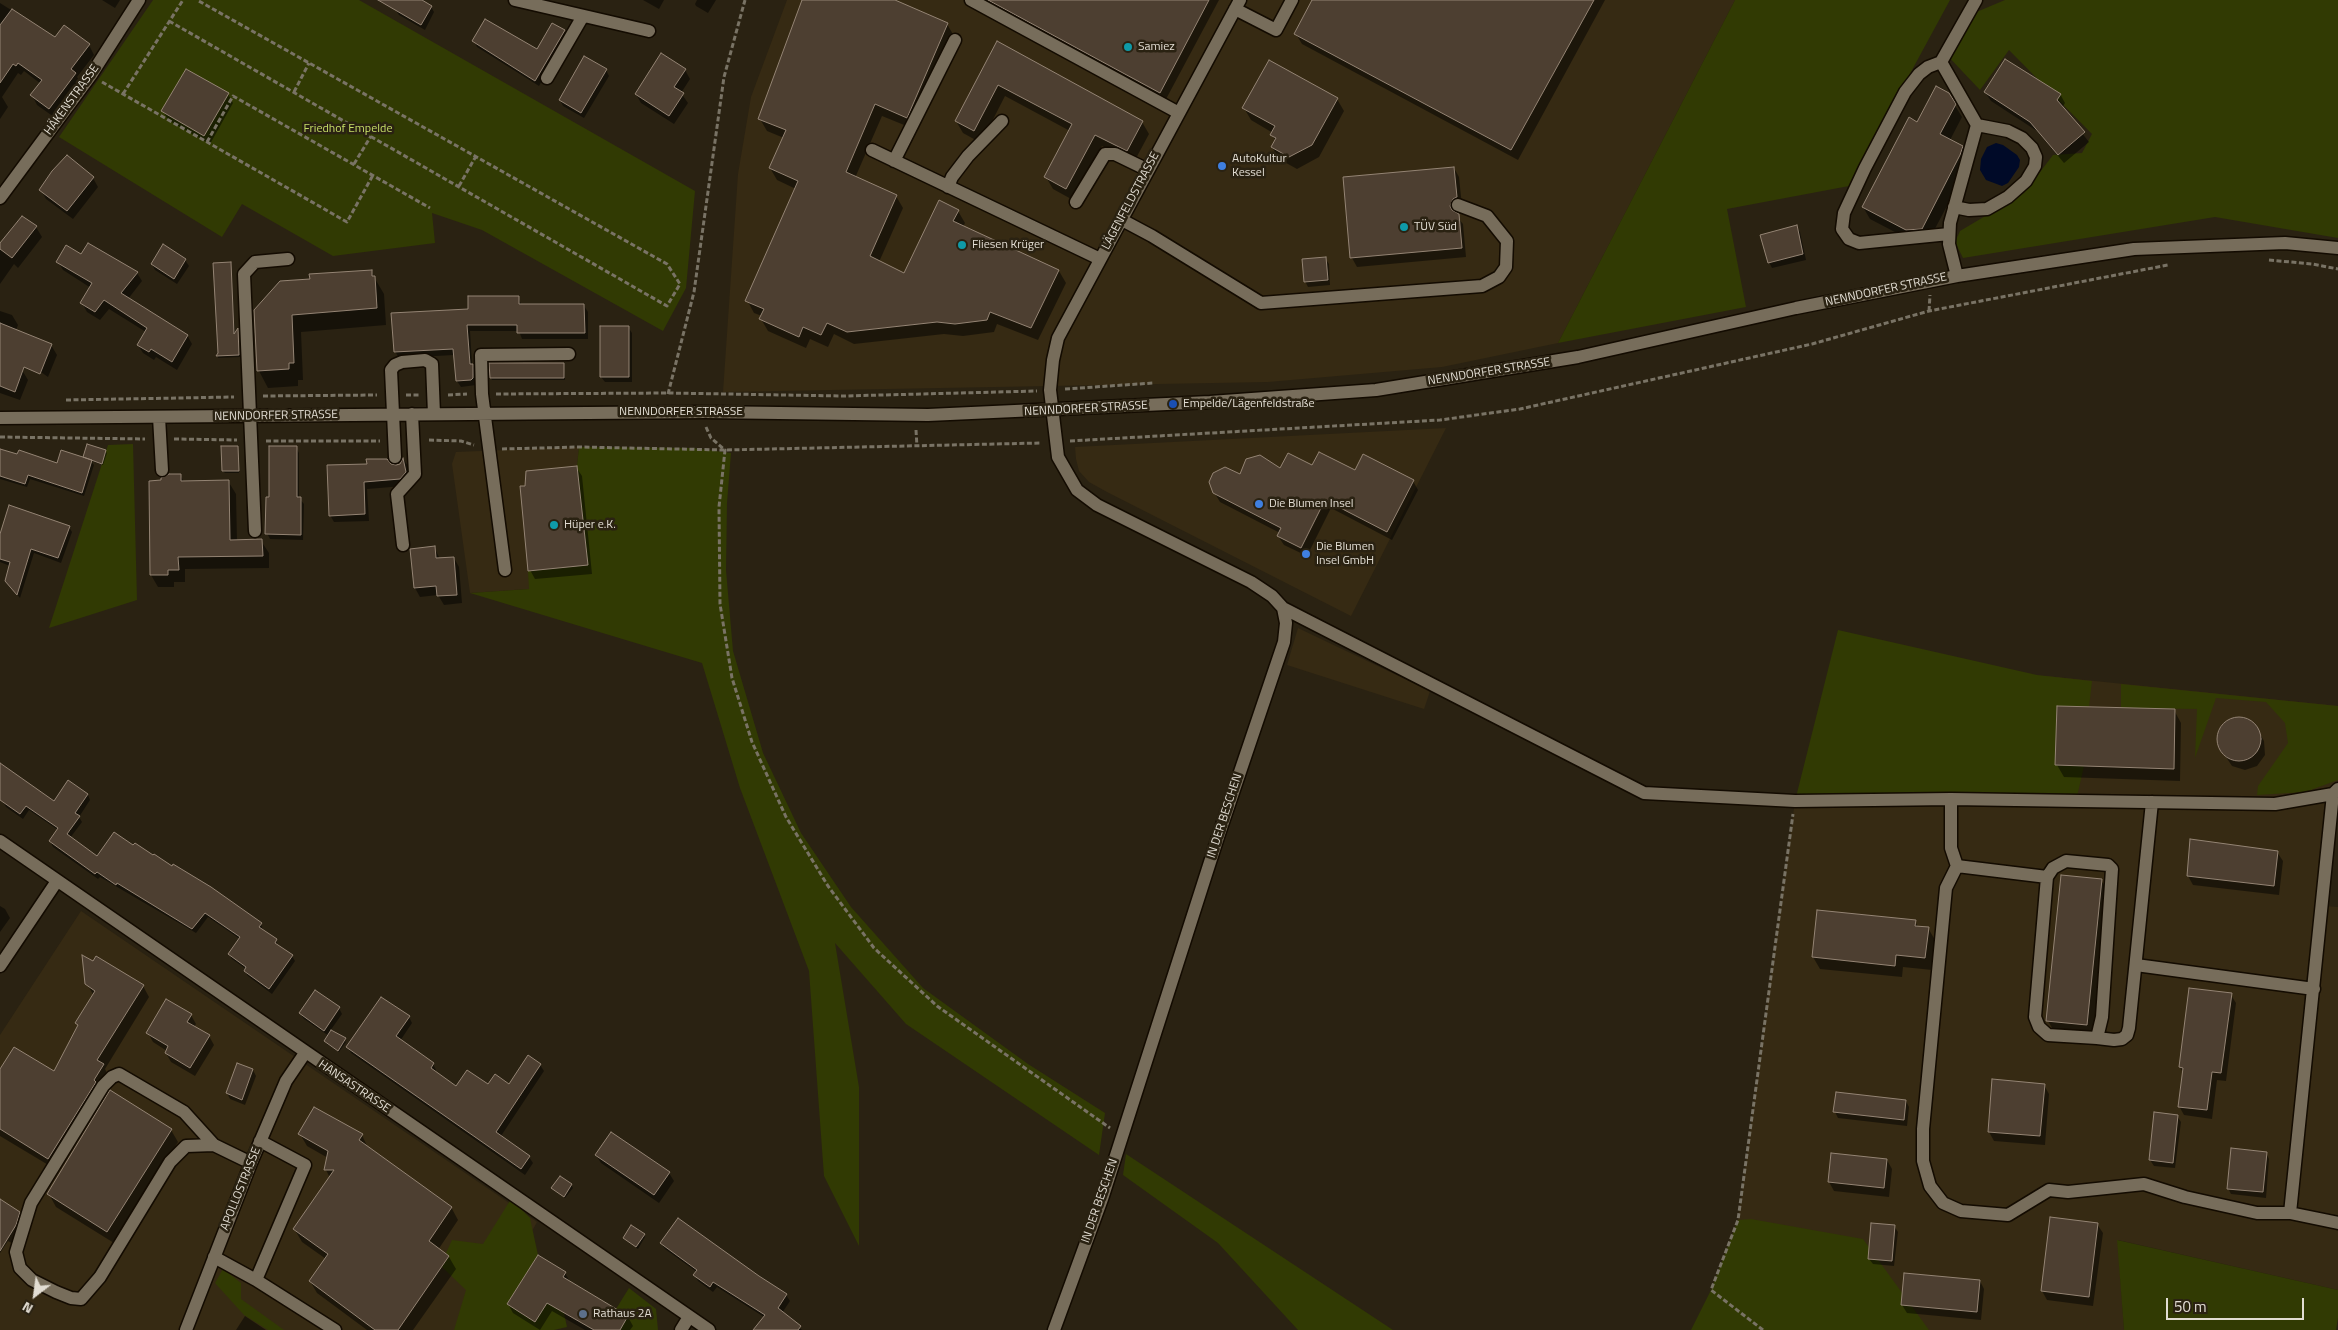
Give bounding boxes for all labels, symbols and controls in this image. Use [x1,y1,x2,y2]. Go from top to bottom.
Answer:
place label: Samiez [1138,40,1175,54]
marker: Samiez [1122,41,1134,53]
street label: HÄKENSTRASSE [42,62,102,138]
park label: Friedhof Empelde [304,122,392,136]
street label: LÄGENFELDSTRASSE [1099,150,1163,252]
place label: AutoKultur Kessel [1232,152,1287,180]
marker: AutoKultur Kessel [1216,160,1228,172]
place label: TÜV Süd [1414,220,1457,234]
marker: TÜV Süd [1398,221,1410,233]
place label: Fliesen Krüger [972,238,1044,252]
marker: Fliesen Krüger [956,239,968,251]
street label: NENNDORFER STRASSE [1824,270,1948,310]
street label: NENNDORFER STRASSE [1427,355,1551,389]
place label: Empelde/Lägenfeldstraße [1183,397,1315,411]
marker: Empelde/Lägenfeldstraße [1167,398,1179,410]
street label: NENNDORFER STRASSE [1024,399,1148,419]
street label: NENNDORFER STRASSE [619,405,743,419]
street label: NENNDORFER STRASSE [214,408,338,424]
place label: Die Blumen Insel [1269,497,1354,511]
marker: Die Blumen Insel [1253,498,1265,510]
place label: Hüper e.K. [564,518,616,532]
marker: Hüper e.K. [548,519,560,531]
place label: Die Blumen Insel GmbH [1316,540,1374,568]
marker: Die Blumen Insel GmbH [1300,548,1312,560]
street label: IN DER BESCHEN [1205,772,1245,860]
street label: HANSASTRASSE [315,1058,393,1116]
street label: APOLLOSTRASSE [218,1145,264,1233]
street label: IN DER BESCHEN [1079,1157,1121,1245]
north arrow [10,1270,60,1320]
scale bar [2168,1288,2306,1320]
text: 50 m [2174,1295,2207,1318]
text: N [18,1297,37,1320]
place label: Rathaus 2A [593,1307,652,1321]
marker: Rathaus 2A [577,1308,589,1320]

